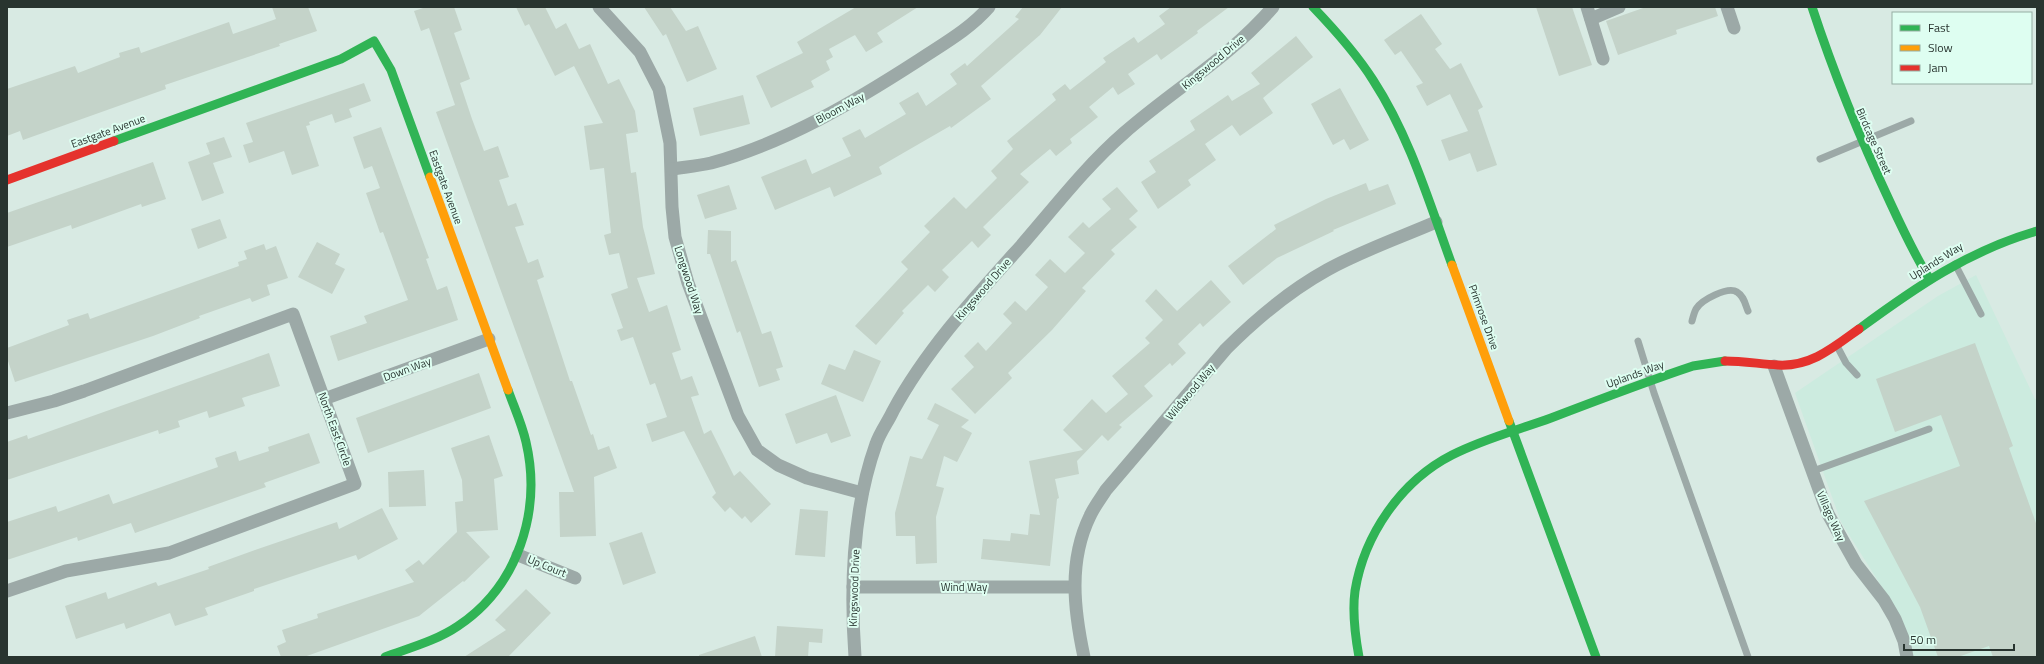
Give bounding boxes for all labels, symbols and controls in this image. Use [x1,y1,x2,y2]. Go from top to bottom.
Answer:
legend [1892,12,2032,84]
text: Fast [1928,18,1951,37]
street label: Kingswood Drive [1178,31,1248,93]
text: Slow [1928,38,1953,57]
text: Jam [1928,58,1948,77]
street label: Bloom Way [813,88,868,127]
street label: Birdcage Street [1852,105,1896,177]
street label: Eastgate Avenue [69,110,148,152]
street label: Eastgate Avenue [425,148,467,227]
street label: Uplands Way [1906,238,1966,284]
street label: Longwood Way [670,244,708,317]
street label: Kingswood Drive [952,254,1015,324]
street label: Primrose Drive [1465,282,1503,352]
street label: Down Way [381,353,434,385]
street label: Uplands Way [1604,356,1667,392]
street label: Wildwood Way [1162,360,1219,424]
street label: North East Circle [314,390,356,468]
street label: Village Way [1813,488,1849,544]
street label: Kingswood Drive [845,549,863,627]
street label: Up Court [525,551,569,581]
street label: Wind Way [941,579,988,595]
scale bar [1904,626,2014,652]
text: 50 m [1910,630,1936,649]

